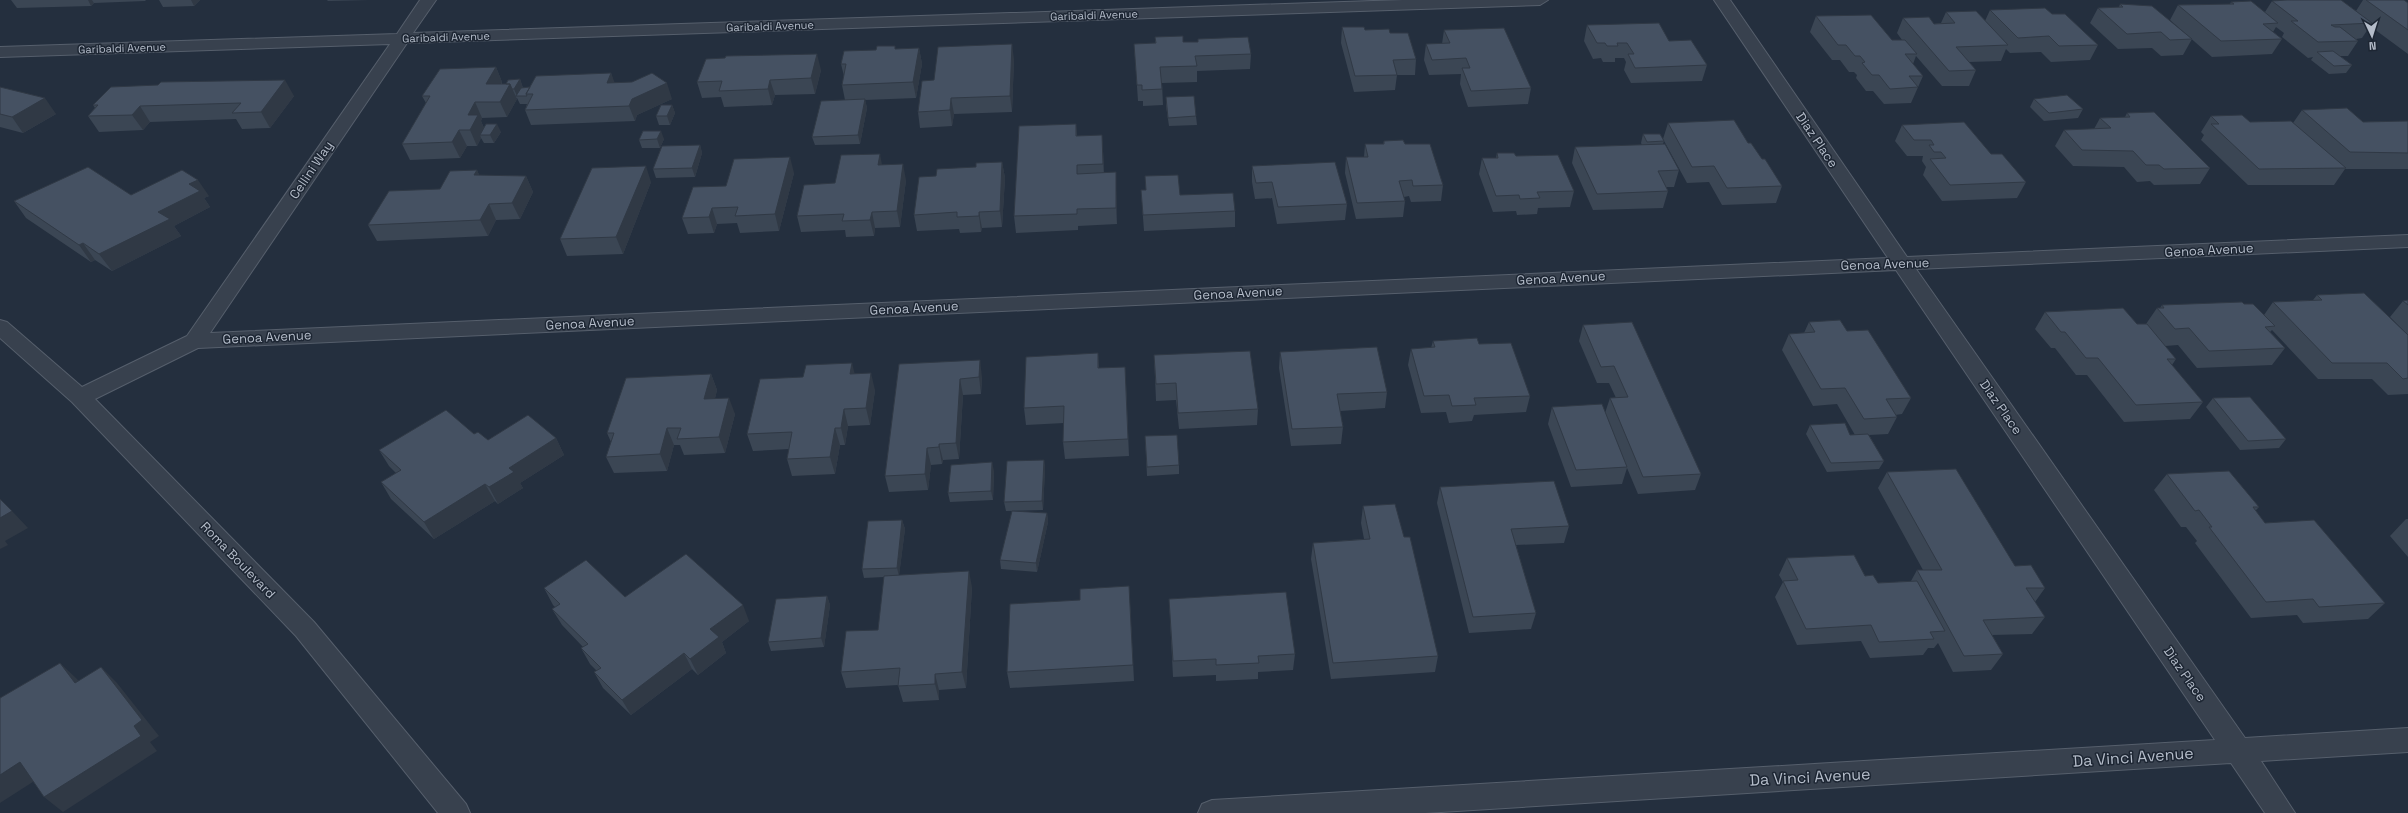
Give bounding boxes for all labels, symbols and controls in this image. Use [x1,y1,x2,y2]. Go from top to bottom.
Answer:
street label: Garibaldi Avenue [1050,6,1138,24]
north arrow [2352,16,2392,56]
street label: Garibaldi Avenue [726,17,814,35]
street label: Garibaldi Avenue [402,28,490,46]
street label: Garibaldi Avenue [78,39,166,57]
text: N [2369,39,2377,53]
street label: Diaz Place [1792,109,1842,171]
street label: Cellini Way [285,138,337,202]
street label: Genoa Avenue [2164,239,2254,261]
street label: Genoa Avenue [1840,254,1930,274]
street label: Genoa Avenue [1516,267,1606,289]
street label: Genoa Avenue [1193,282,1283,304]
street label: Genoa Avenue [869,297,959,319]
street label: Genoa Avenue [545,312,635,334]
street label: Genoa Avenue [222,326,312,348]
street label: Diaz Place [1976,376,2026,438]
street label: Roma Boulevard [197,518,279,602]
street label: Diaz Place [2160,643,2210,705]
street label: Da Vinci Avenue [2072,742,2194,772]
street label: Da Vinci Avenue [1749,763,1871,791]

